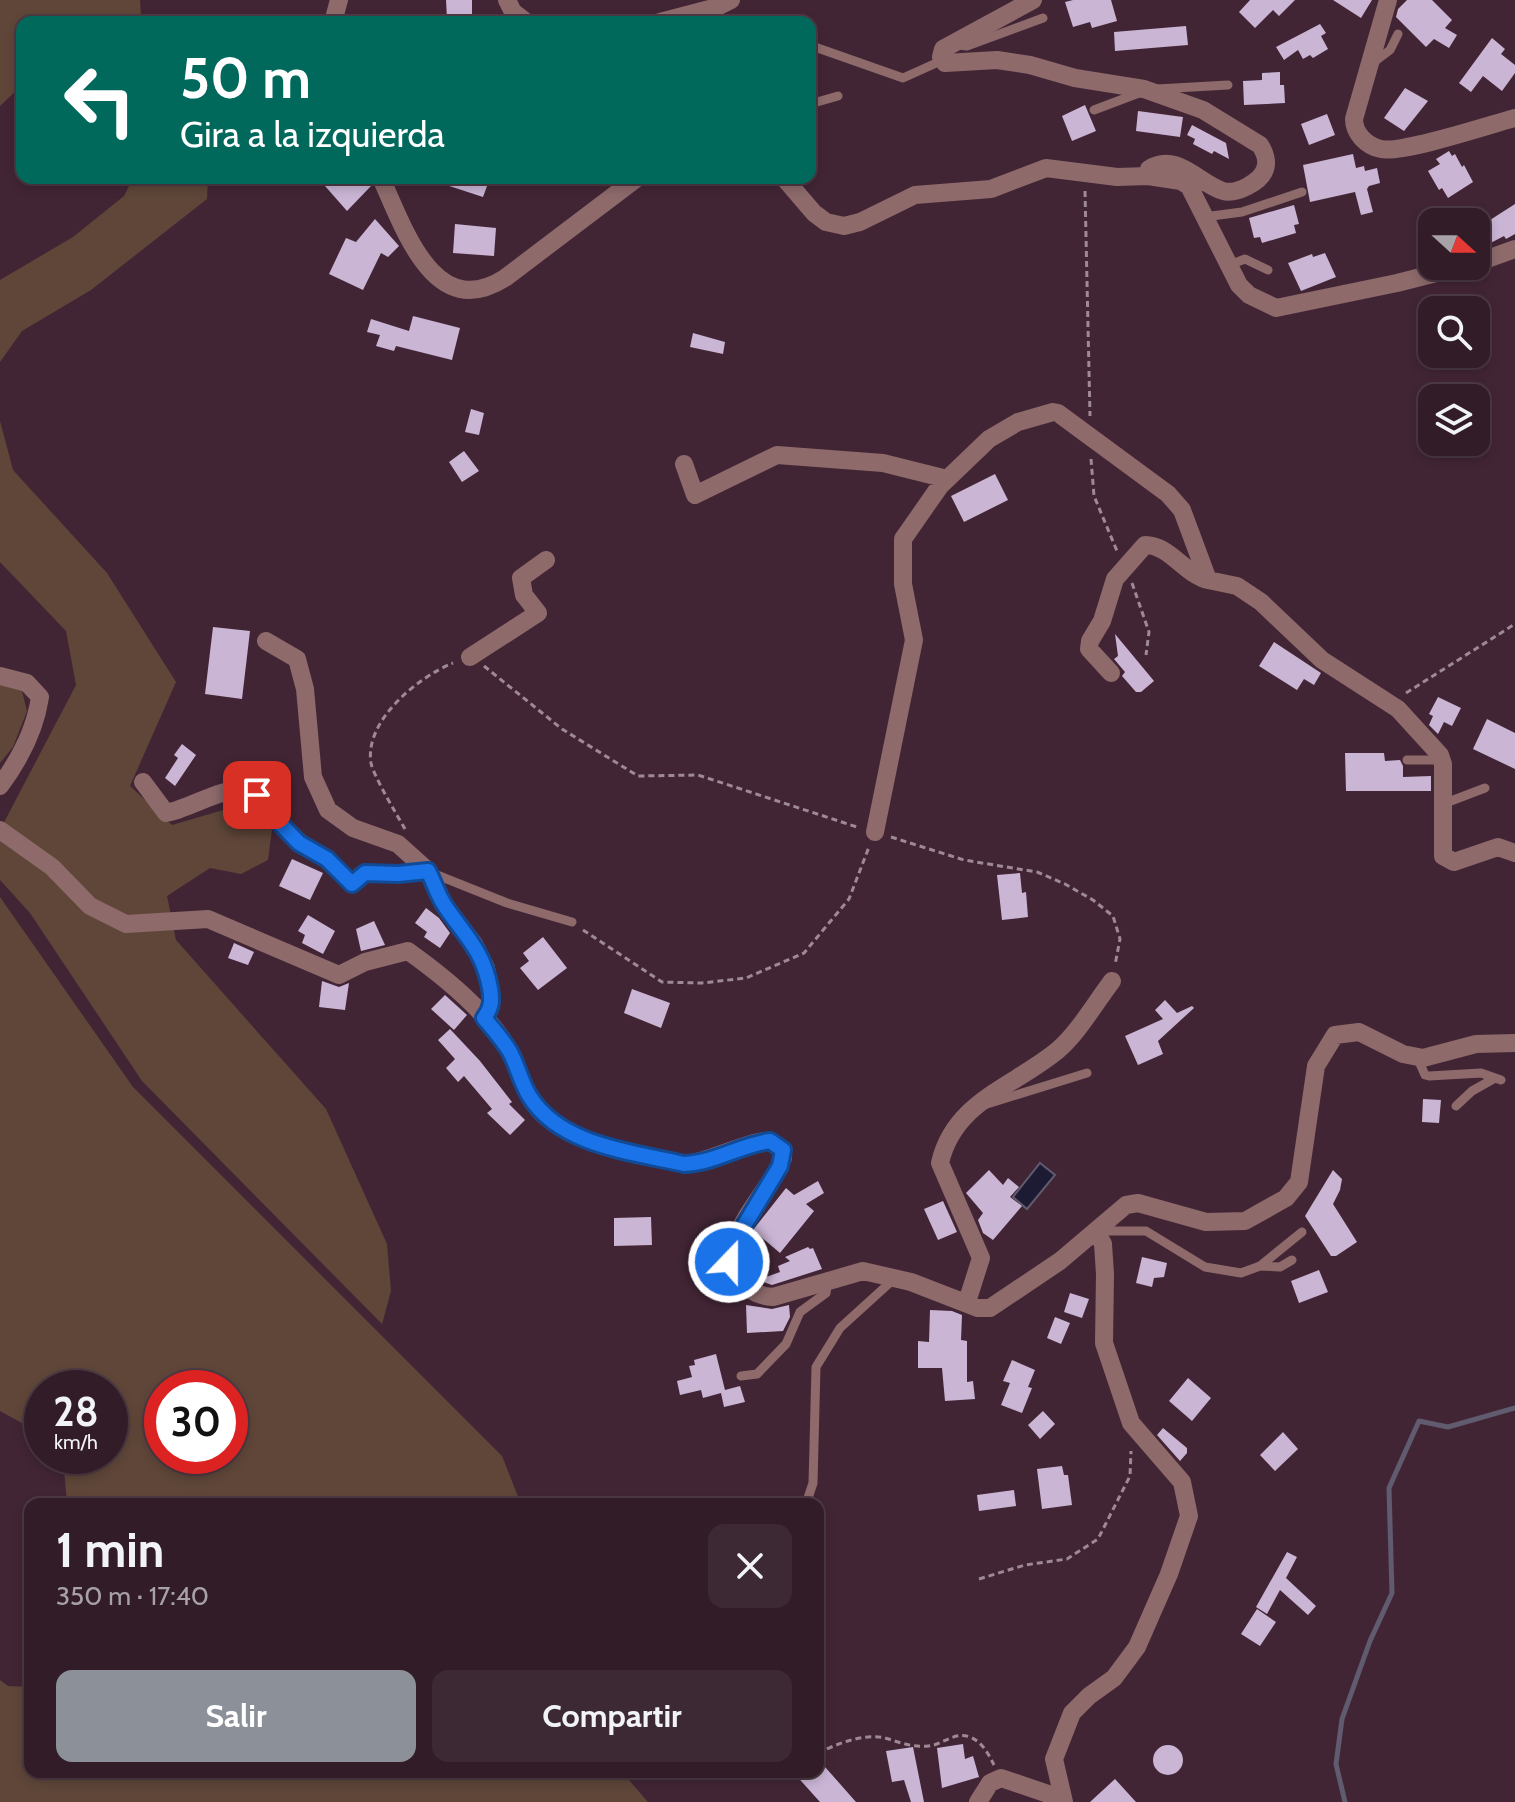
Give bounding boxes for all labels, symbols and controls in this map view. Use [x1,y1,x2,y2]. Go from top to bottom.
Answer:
text: 50 m [180,44,311,112]
icon: left [48,48,152,152]
text: Gira a la izquierda [180,112,445,156]
north arrow [1418,208,1490,280]
map controls [1418,208,1490,456]
button: search [1418,296,1490,368]
button: layers [1418,384,1490,456]
pin [223,761,291,829]
icon: arrive [235,773,279,817]
position arrow [687,1220,771,1304]
speed limit sign: 30 [144,1370,248,1474]
text: 28 [53,1387,99,1436]
text: km/h [54,1430,98,1454]
text: 1 min [56,1521,164,1579]
button: close [708,1524,792,1608]
text: 350 m · 17:40 [56,1580,209,1612]
button: Salir [56,1670,416,1762]
button: Compartir [432,1670,792,1762]

